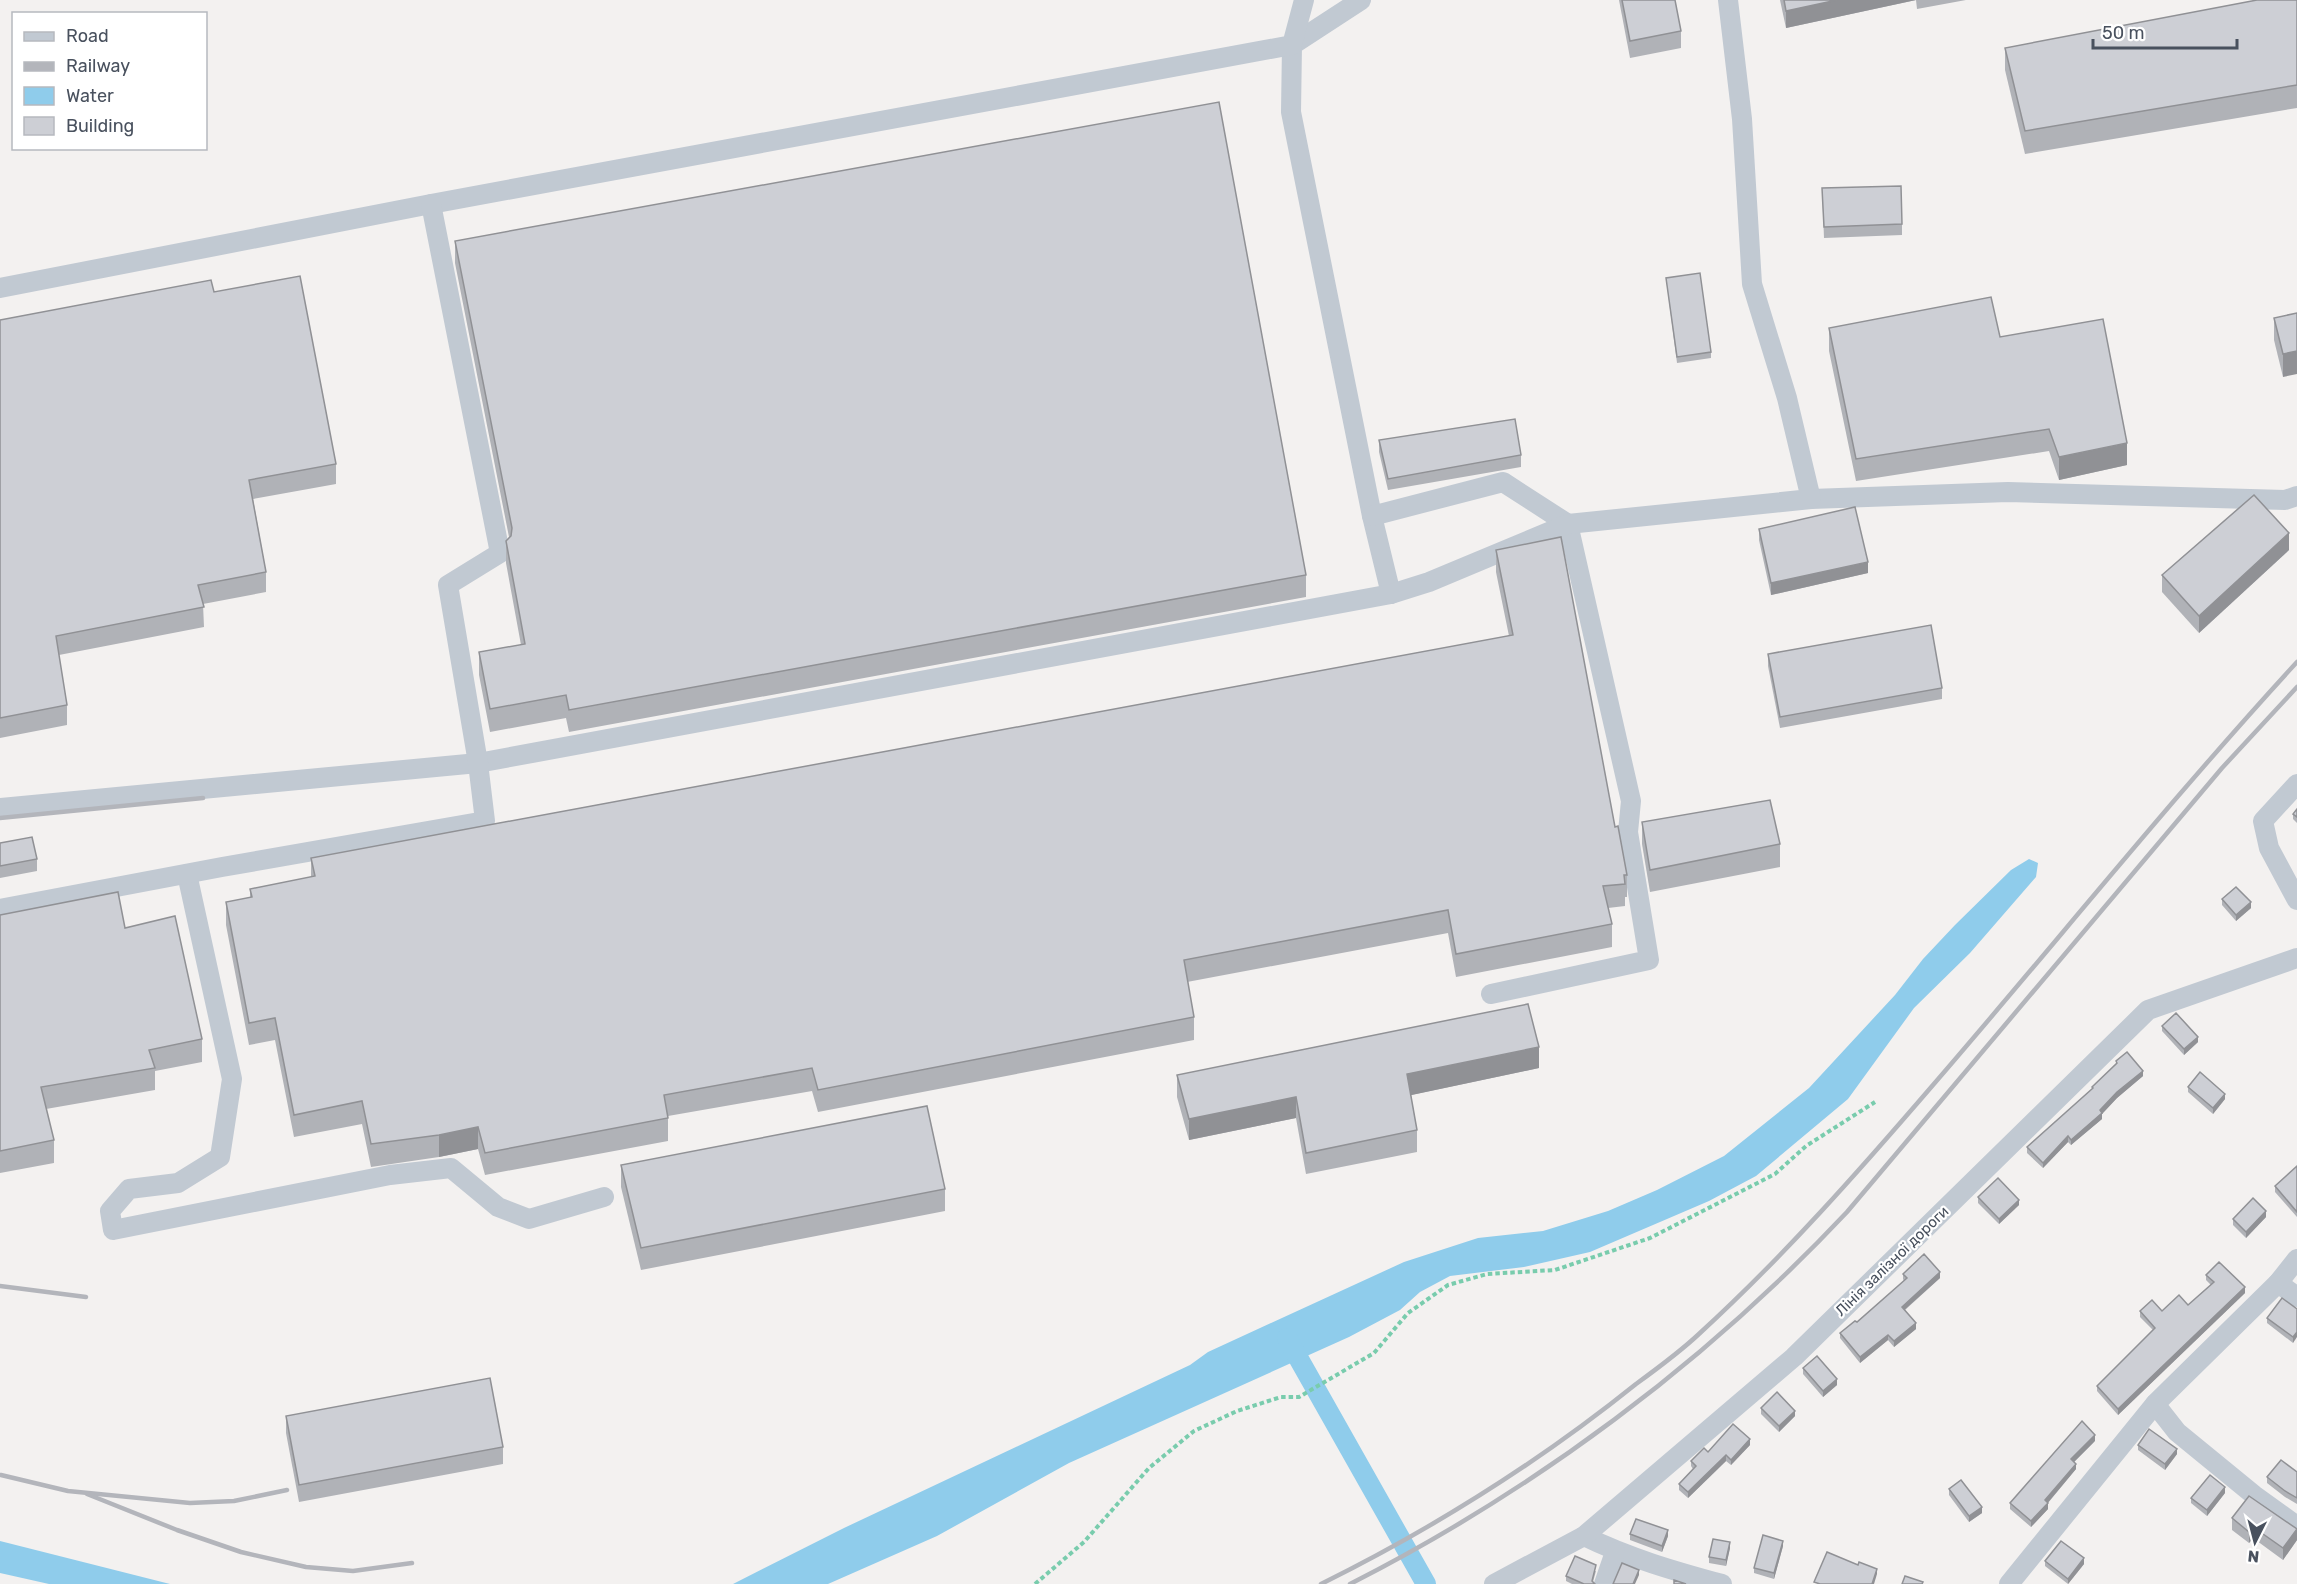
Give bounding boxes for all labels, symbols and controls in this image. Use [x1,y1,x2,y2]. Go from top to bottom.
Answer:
legend [12,12,207,150]
scale bar [2093,12,2237,50]
text: 50 m [2102,22,2145,44]
text: Road [66,25,109,47]
text: Railway [66,55,130,77]
text: Water [66,85,114,107]
text: Building [66,115,134,137]
street label: Лінія залізної дороги [1832,1202,1952,1320]
north arrow [2225,1512,2285,1572]
text: N [2247,1546,2260,1566]

